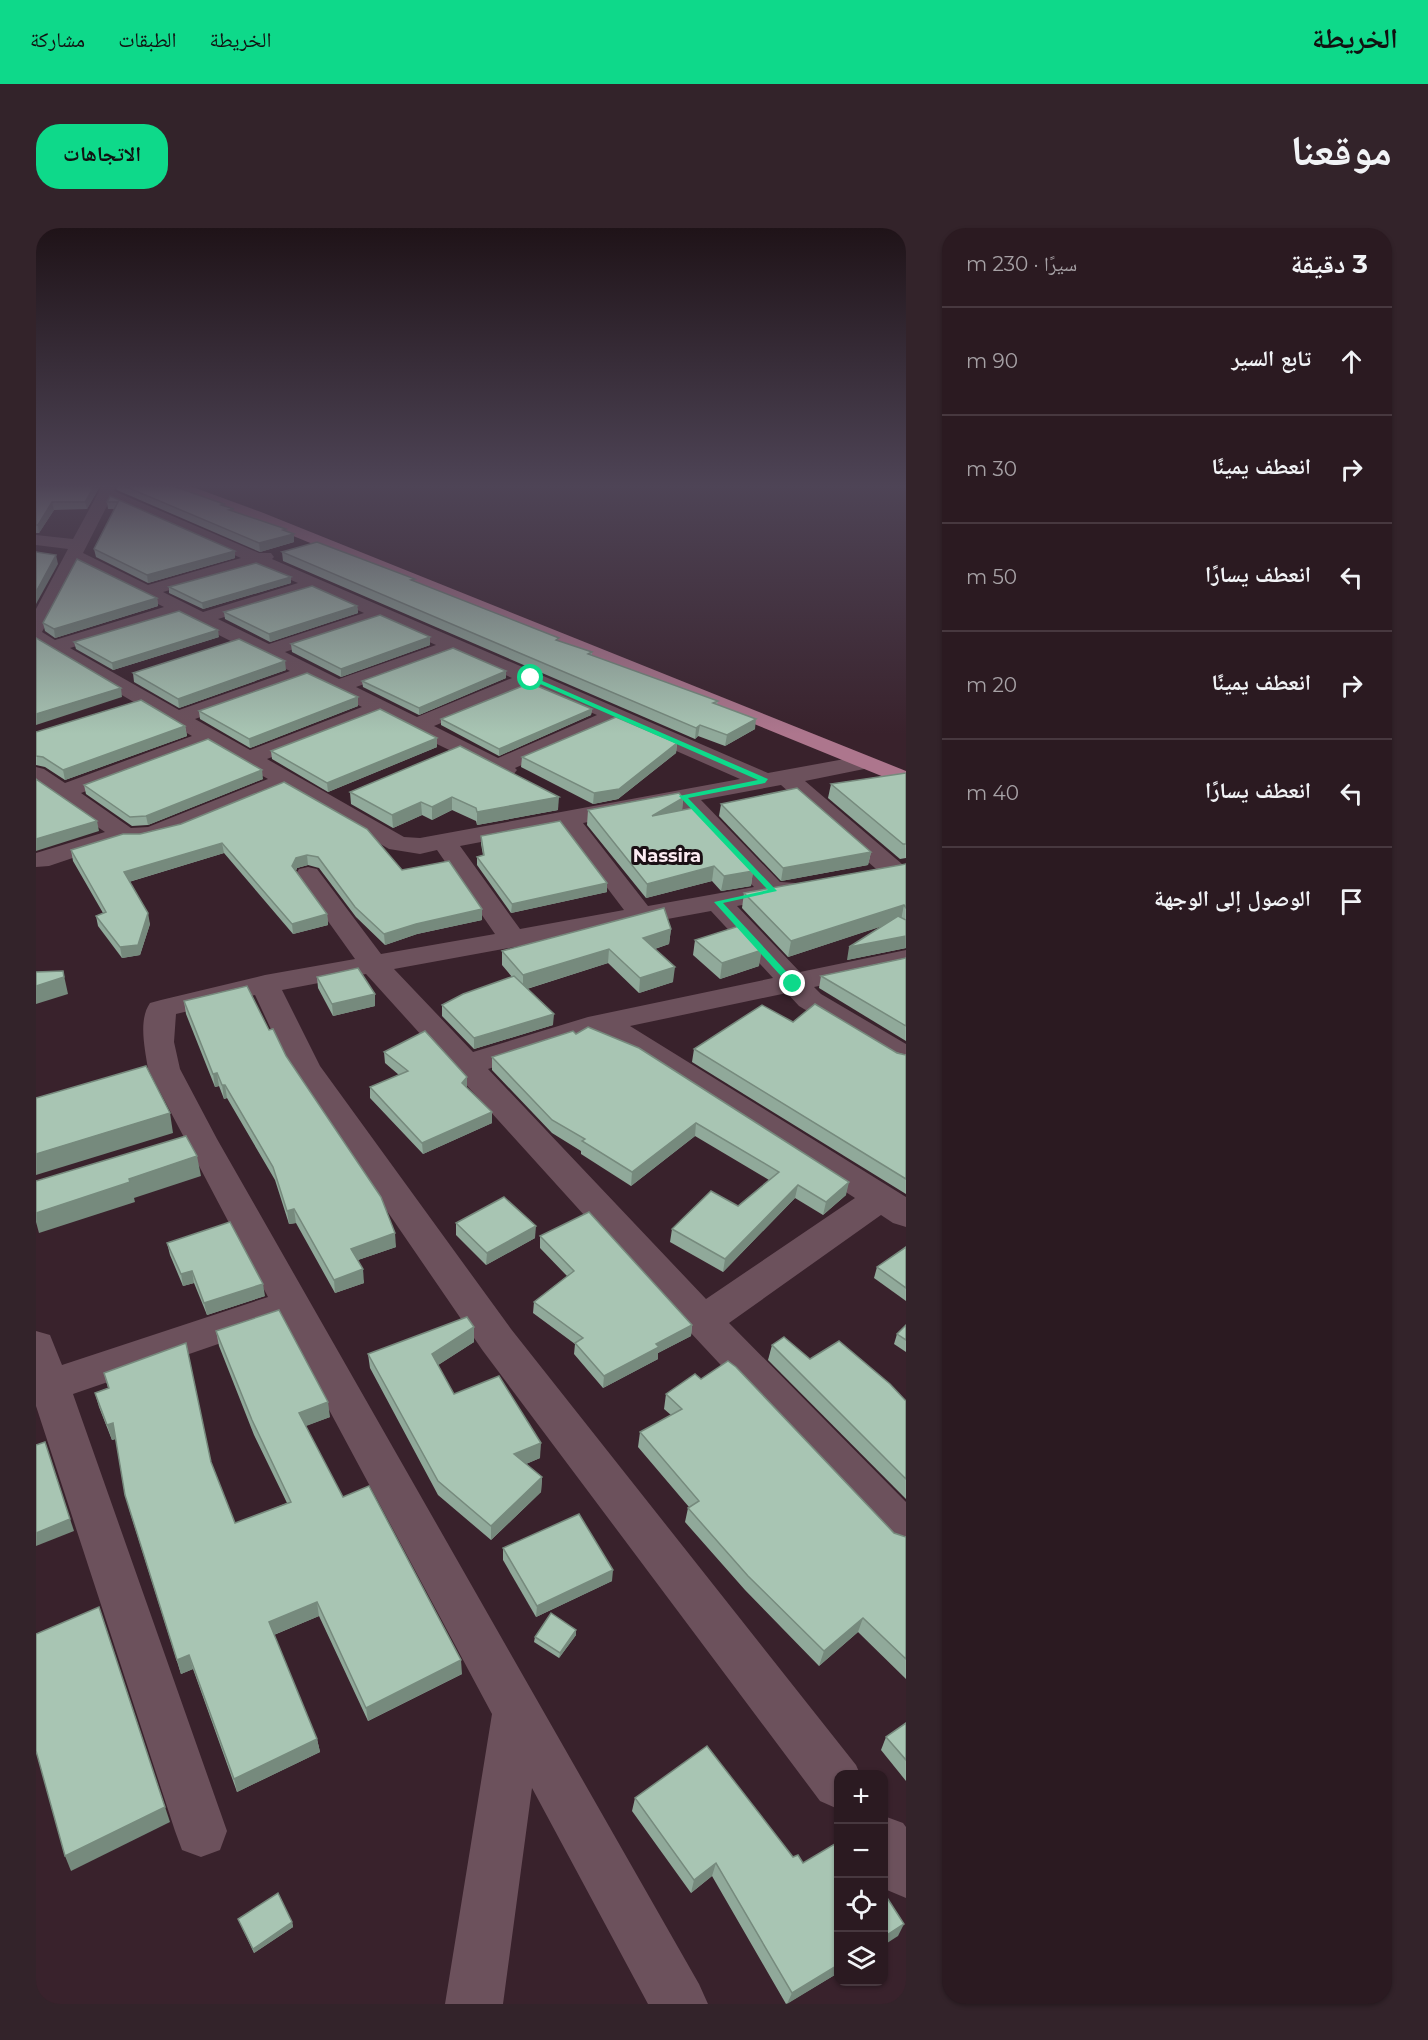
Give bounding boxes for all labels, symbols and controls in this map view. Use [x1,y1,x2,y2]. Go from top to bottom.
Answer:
text: الخريطة [1312,21,1398,55]
text: مشاركة [30,27,85,52]
text: الطبقات [118,27,177,52]
text: الخريطة [210,27,271,52]
button: الاتجاهات [36,124,168,189]
text: موقعنا [1291,124,1392,176]
text: 3 دقيقة [1291,248,1368,280]
text: سيرًا · 230 m [966,252,1077,276]
text: تابع السير [1231,345,1311,372]
icon: ahead [1335,345,1368,378]
text: 90 m [966,349,1018,373]
text: انعطف يمينًا [1211,453,1311,480]
icon: right [1335,453,1368,486]
text: 30 m [966,457,1017,481]
text: انعطف يسارًا [1205,561,1311,588]
icon: left [1335,561,1368,594]
text: 50 m [966,565,1017,589]
route start [517,664,543,690]
text: انعطف يمينًا [1211,669,1311,696]
icon: right [1335,669,1368,702]
text: 20 m [966,673,1017,697]
text: انعطف يسارًا [1205,777,1311,804]
icon: left [1335,777,1368,810]
text: 40 m [966,781,1019,805]
district label: Nassira [633,845,701,867]
text: الوصول إلى الوجهة [1154,885,1311,912]
icon: arrive [1335,885,1368,918]
route end [779,970,805,996]
map controls [834,1770,888,1986]
button: + [834,1770,888,1824]
button: − [834,1824,888,1878]
button: locate [834,1878,888,1932]
button: layers [834,1932,888,1986]

